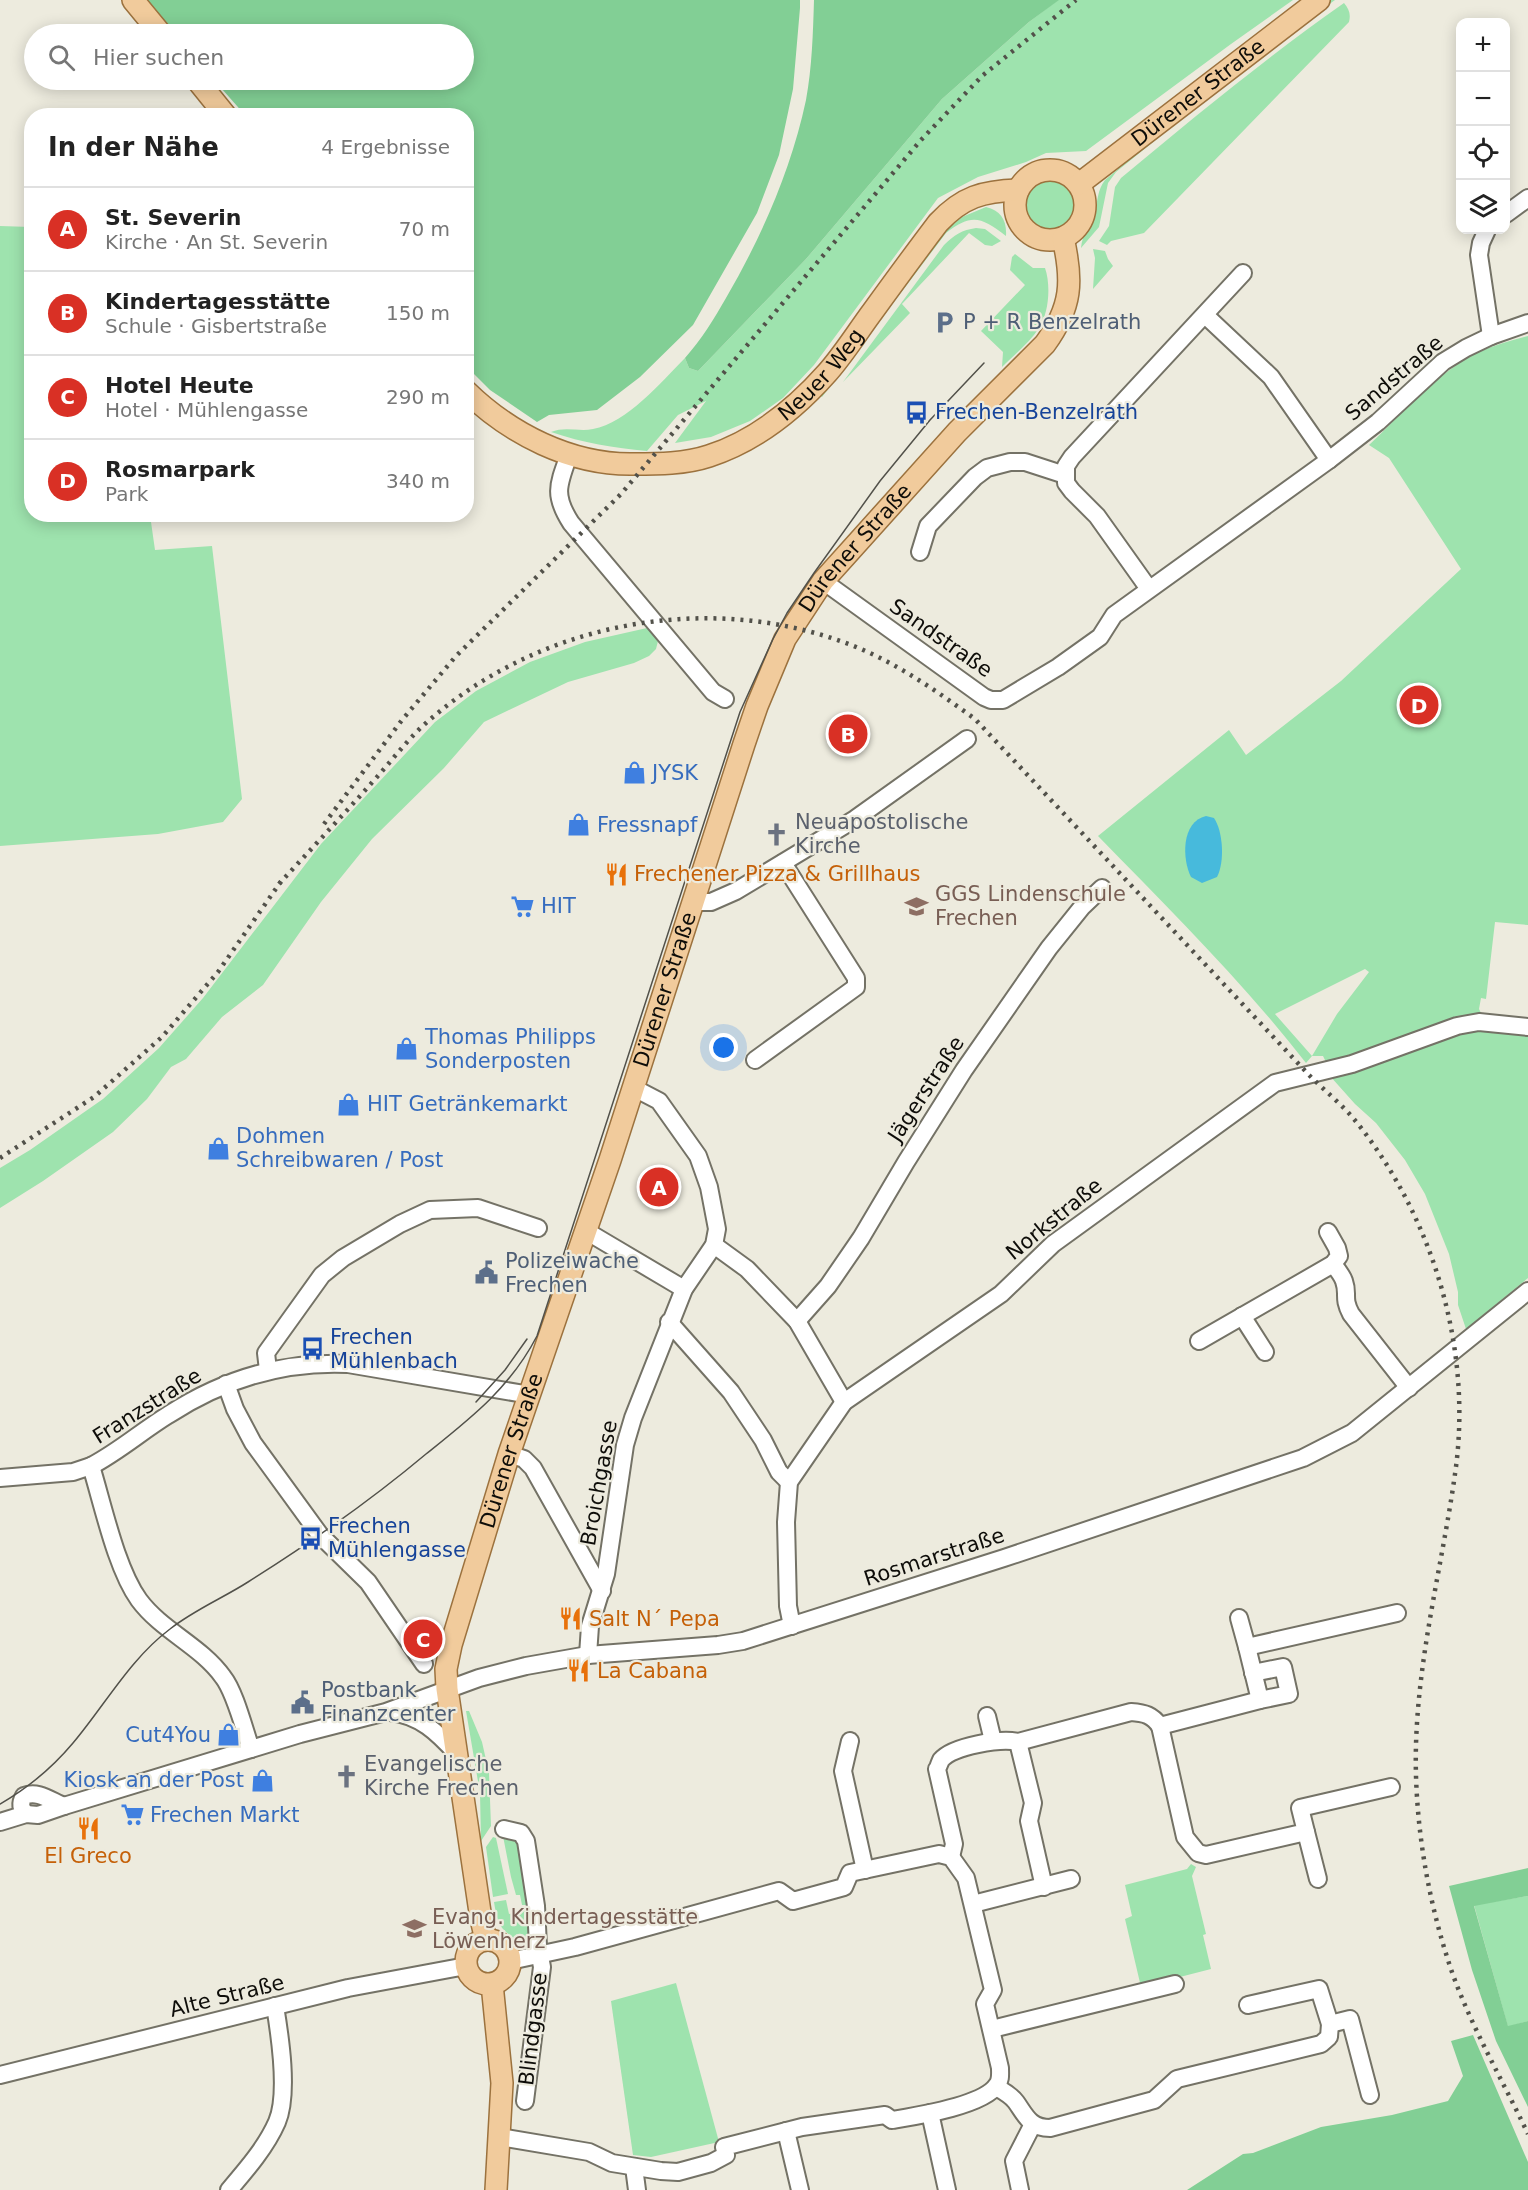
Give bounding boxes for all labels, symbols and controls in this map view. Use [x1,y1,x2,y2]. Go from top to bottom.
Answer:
map controls [1456,18,1510,234]
button: + [1456,18,1510,72]
search box [24,24,474,90]
street label: Dürener Straße [1127,34,1269,151]
icon: search [45,41,78,74]
text: Hier suchen [93,45,224,70]
button: − [1456,72,1510,126]
button: locate [1456,126,1510,180]
text: In der Nähe [48,132,219,162]
text: 4 Ergebnisse [321,135,450,159]
button: layers [1456,180,1510,234]
text: St. Severin [105,205,241,230]
text: A [60,217,75,241]
text: 70 m [399,217,450,241]
text: Kirche · An St. Severin [105,230,328,254]
text: Kindertagesstätte [105,289,330,314]
text: B [60,301,75,325]
text: 150 m [386,301,450,325]
parking icon: P + R Benzelrath [932,309,958,335]
place label: P + R Benzelrath [963,310,1141,334]
text: Schule · Gisbertstraße [105,314,327,338]
street label: Neuer Weg [773,324,869,426]
street label: Sandstraße [1340,330,1448,426]
text: Hotel Heute [105,373,254,398]
text: C [60,385,75,409]
text: 290 m [386,385,450,409]
text: Hotel · Mühlengasse [105,398,308,422]
bus stop icon: Frechen-Benzelrath [904,399,930,425]
place label: Frechen-Benzelrath [935,400,1138,424]
text: Rosmarpark [105,457,255,482]
text: D [59,469,76,493]
text: 340 m [386,469,450,493]
street label: Dürener Straße [794,479,916,617]
text: Park [105,482,148,506]
street label: Sandstraße [885,594,997,682]
pin: D [1400,682,1438,728]
pin: B [828,712,868,756]
shop icon: JYSK [621,760,647,786]
place label: JYSK [650,761,699,785]
place label: Neuapostolische Kirche [795,810,968,858]
shop icon: Fressnapf [566,812,592,838]
place label: Fressnapf [597,813,698,837]
church icon: Neuapostolische Kirche [764,821,790,847]
restaurant icon: Frechener Pizza & Grillhaus [603,861,629,887]
place label: Frechener Pizza & Grillhaus [634,862,920,886]
place label: GGS Lindenschule Frechen [935,882,1126,930]
supermarket icon: HIT [510,893,536,919]
school or university icon: GGS Lindenschule Frechen [904,893,930,919]
place label: HIT [541,894,576,918]
street label: Dürener Straße [629,909,701,1070]
place label: Thomas Philipps Sonderposten [424,1025,596,1073]
street label: Jägerstraße [882,1032,969,1148]
your location [709,1033,738,1062]
shop icon: Thomas Philipps Sonderposten [394,1036,420,1062]
shop icon: HIT Getränkemarkt [336,1091,362,1117]
place label: HIT Getränkemarkt [367,1092,567,1116]
place label: Dohmen Schreibwaren / Post [236,1124,443,1172]
shop icon: Dohmen Schreibwaren / Post [205,1135,231,1161]
pin: A [640,1164,678,1210]
street label: Norkstraße [1001,1173,1107,1265]
place label: Polizeiwache Frechen [505,1249,639,1297]
public building icon: Polizeiwache Frechen [474,1260,500,1286]
place label: Frechen Mühlenbach [330,1325,458,1373]
bus stop icon: Frechen Mühlenbach [299,1336,325,1362]
street label: Franzstraße [88,1363,206,1449]
street label: Dürener Straße [475,1370,548,1531]
street label: Broichgasse [576,1418,622,1548]
place label: Frechen Mühlengasse [328,1514,466,1562]
street label: Rosmarstraße [861,1523,1007,1591]
bus stop icon: Frechen Mühlengasse [297,1525,323,1551]
restaurant icon: Salt N´ Pepa [558,1606,584,1632]
place label: Salt N´ Pepa [589,1607,720,1631]
pin: C [404,1616,442,1662]
restaurant icon: La Cabana [566,1658,592,1684]
place label: La Cabana [597,1659,708,1683]
place label: Postbank Finanzcenter [321,1678,456,1726]
public building icon: Postbank Finanzcenter [290,1689,316,1715]
shop icon: Cut4You [216,1722,242,1748]
place label: Cut4You [125,1723,211,1747]
place label: Evangelische Kirche Frechen [364,1752,519,1800]
church icon: Evangelische Kirche Frechen [333,1763,359,1789]
shop icon: Kiosk an der Post [249,1767,275,1793]
place label: Kiosk an der Post [63,1768,244,1792]
supermarket icon: Frechen Markt [119,1802,145,1828]
place label: Frechen Markt [150,1803,299,1827]
restaurant icon: El Greco [75,1815,101,1841]
place label: El Greco [44,1844,132,1868]
place label: Evang. Kindertagesstätte Löwenherz [432,1905,698,1953]
school or university icon: Evang. Kindertagesstätte Löwenherz [401,1916,427,1942]
street label: Alte Straße [167,1970,287,2022]
street label: Blindgasse [514,1971,552,2087]

